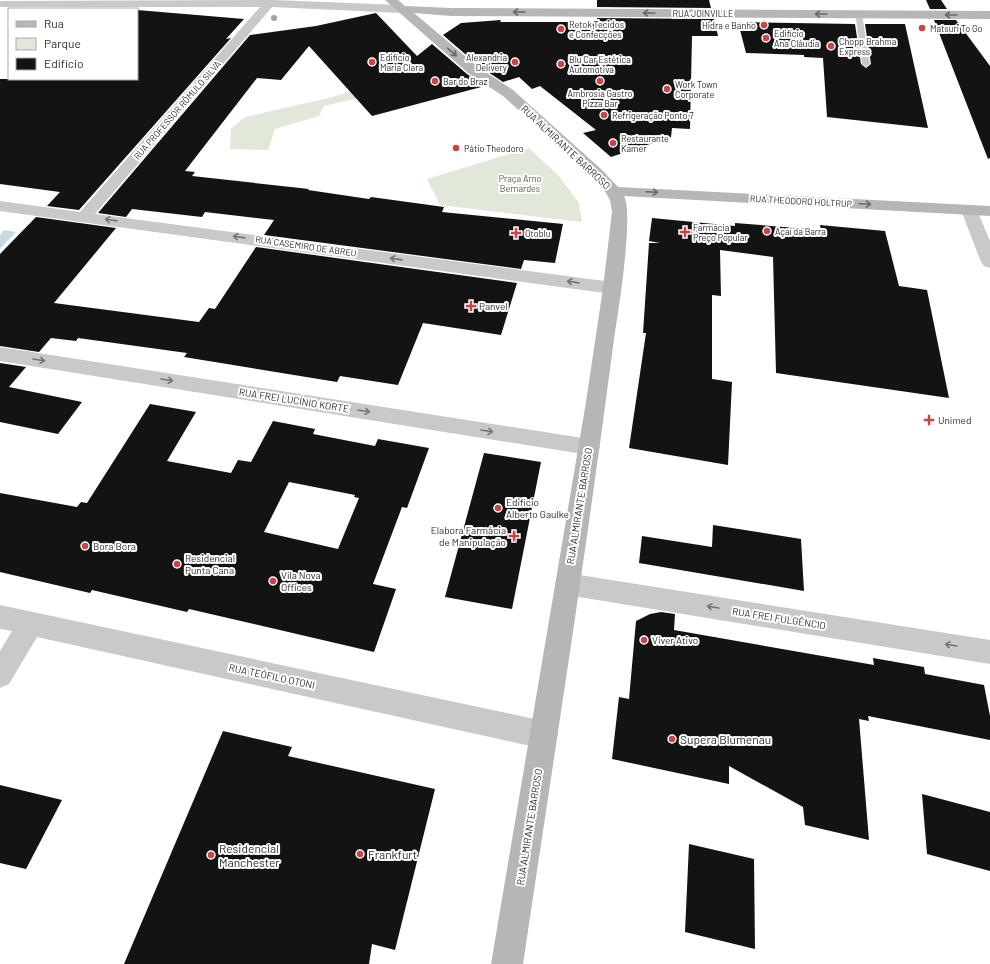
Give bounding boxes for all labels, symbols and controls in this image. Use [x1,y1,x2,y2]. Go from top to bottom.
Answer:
legend [8,8,138,80]
one-way arrow [513,8,526,16]
street label: RUA JOINVILLE [673,8,733,19]
one-way arrow [643,9,656,17]
one-way arrow [815,10,828,18]
one-way arrow [945,11,958,19]
text: Rua [44,16,64,30]
place label: Retok Tecidos e Confecções [569,19,624,40]
place label: Hidra e Banho [702,20,756,31]
marker: Hidra e Banho [759,20,769,30]
marker: Matsuri To Go [917,23,927,33]
place label: Matsuri To Go [930,23,983,34]
marker: Retok Tecidos e Confecções [556,24,566,34]
place label: Edifício Ana Cláudia [774,28,819,49]
marker: Edifício Ana Cláudia [761,33,771,43]
text: Parque [44,36,81,50]
place label: Chopp Brahma Express [839,36,896,57]
marker: Chopp Brahma Express [826,41,836,51]
one-way arrow [446,47,456,56]
place label: Edifício Maria Clara [380,52,423,73]
place label: Alexandria Delivery [466,52,507,73]
place label: Blu Car Estética Automotiva [569,54,631,75]
text: Edifício [44,56,84,70]
marker: Edifício Maria Clara [367,57,377,67]
marker: Alexandria Delivery [510,57,520,67]
street label: RUA PROFESSOR RÔMULO SILVA [131,58,223,162]
marker: Blu Car Estética Automotiva [556,59,566,69]
marker: Bar do Braz [430,76,440,86]
place label: Bar do Braz [443,76,487,87]
marker: Ambrosia Gastro Pizza Bar [595,76,605,86]
place label: Work Town Corporate [675,79,718,100]
marker: Work Town Corporate [662,84,672,94]
place label: Ambrosia Gastro Pizza Bar [568,88,632,109]
street label: RUA ALMIRANTE BARROSO [519,102,613,192]
marker: Refrigeração Ponto 7 [599,110,609,120]
place label: Refrigeração Ponto 7 [612,110,694,121]
place label: Restaurante Kamer [621,133,669,154]
marker: Restaurante Kamer [608,138,618,148]
marker: Pátio Theodoro [451,143,461,153]
place label: Pátio Theodoro [464,143,524,154]
park label: Praça Arno Bernardes [499,173,541,194]
one-way arrow [645,188,658,195]
street label: RUA THEODORO HOLTRUP [750,193,852,209]
one-way arrow [858,201,871,208]
one-way arrow [104,216,117,224]
place label: Farmácia Preço Popular [693,222,748,243]
marker: Açaí da Barra [762,226,772,236]
place label: Açaí da Barra [775,226,826,237]
marker: Otoblu [510,227,522,239]
marker: Farmácia Preço Popular [680,227,690,237]
place label: Otoblu [525,228,551,239]
street label: RUA CASEMIRO DE ABREU [255,233,358,259]
one-way arrow [233,234,246,241]
one-way arrow [390,255,403,263]
one-way arrow [567,278,580,286]
place label: Panvel [479,300,508,312]
marker: Panvel [466,301,476,311]
one-way arrow [32,356,45,364]
one-way arrow [160,376,173,384]
street label: RUA FREI LUCÍNIO KORTE [238,385,350,415]
one-way arrow [358,407,371,415]
marker: Unimed [923,414,935,426]
place label: Unimed [938,414,971,426]
one-way arrow [480,427,493,435]
street label: RUA ALMIRANTE BARROSO [564,447,594,565]
place label: Edifício Alberto Gaulke [506,496,569,520]
marker: Edifício Alberto Gaulke [493,503,503,513]
place label: Elabora Farmácia de Manipulação [431,524,506,548]
marker: Elabora Farmácia de Manipulação [509,531,519,541]
place label: Bora Bora [93,540,136,552]
marker: Bora Bora [80,541,90,551]
place label: Residencial Punta Cana [185,552,235,576]
marker: Residencial Punta Cana [172,559,182,569]
place label: Vila Nova Offices [281,569,321,593]
marker: Vila Nova Offices [268,576,278,586]
one-way arrow [706,603,719,611]
street label: RUA FREI FULGÊNCIO [731,605,827,631]
place label: Viver Ativo [652,634,698,646]
marker: Viver Ativo [639,635,649,645]
one-way arrow [945,641,958,649]
street label: RUA TEÓFILO OTONI [228,661,316,691]
place label: Supera Blumenau [680,732,771,746]
marker: Supera Blumenau [667,734,677,744]
street label: RUA ALMIRANTE BARROSO [514,768,544,886]
place label: Residencial Manchester [219,841,280,869]
place label: Frankfurt [368,847,417,861]
marker: Frankfurt [355,849,365,859]
marker: Residencial Manchester [206,850,216,860]

